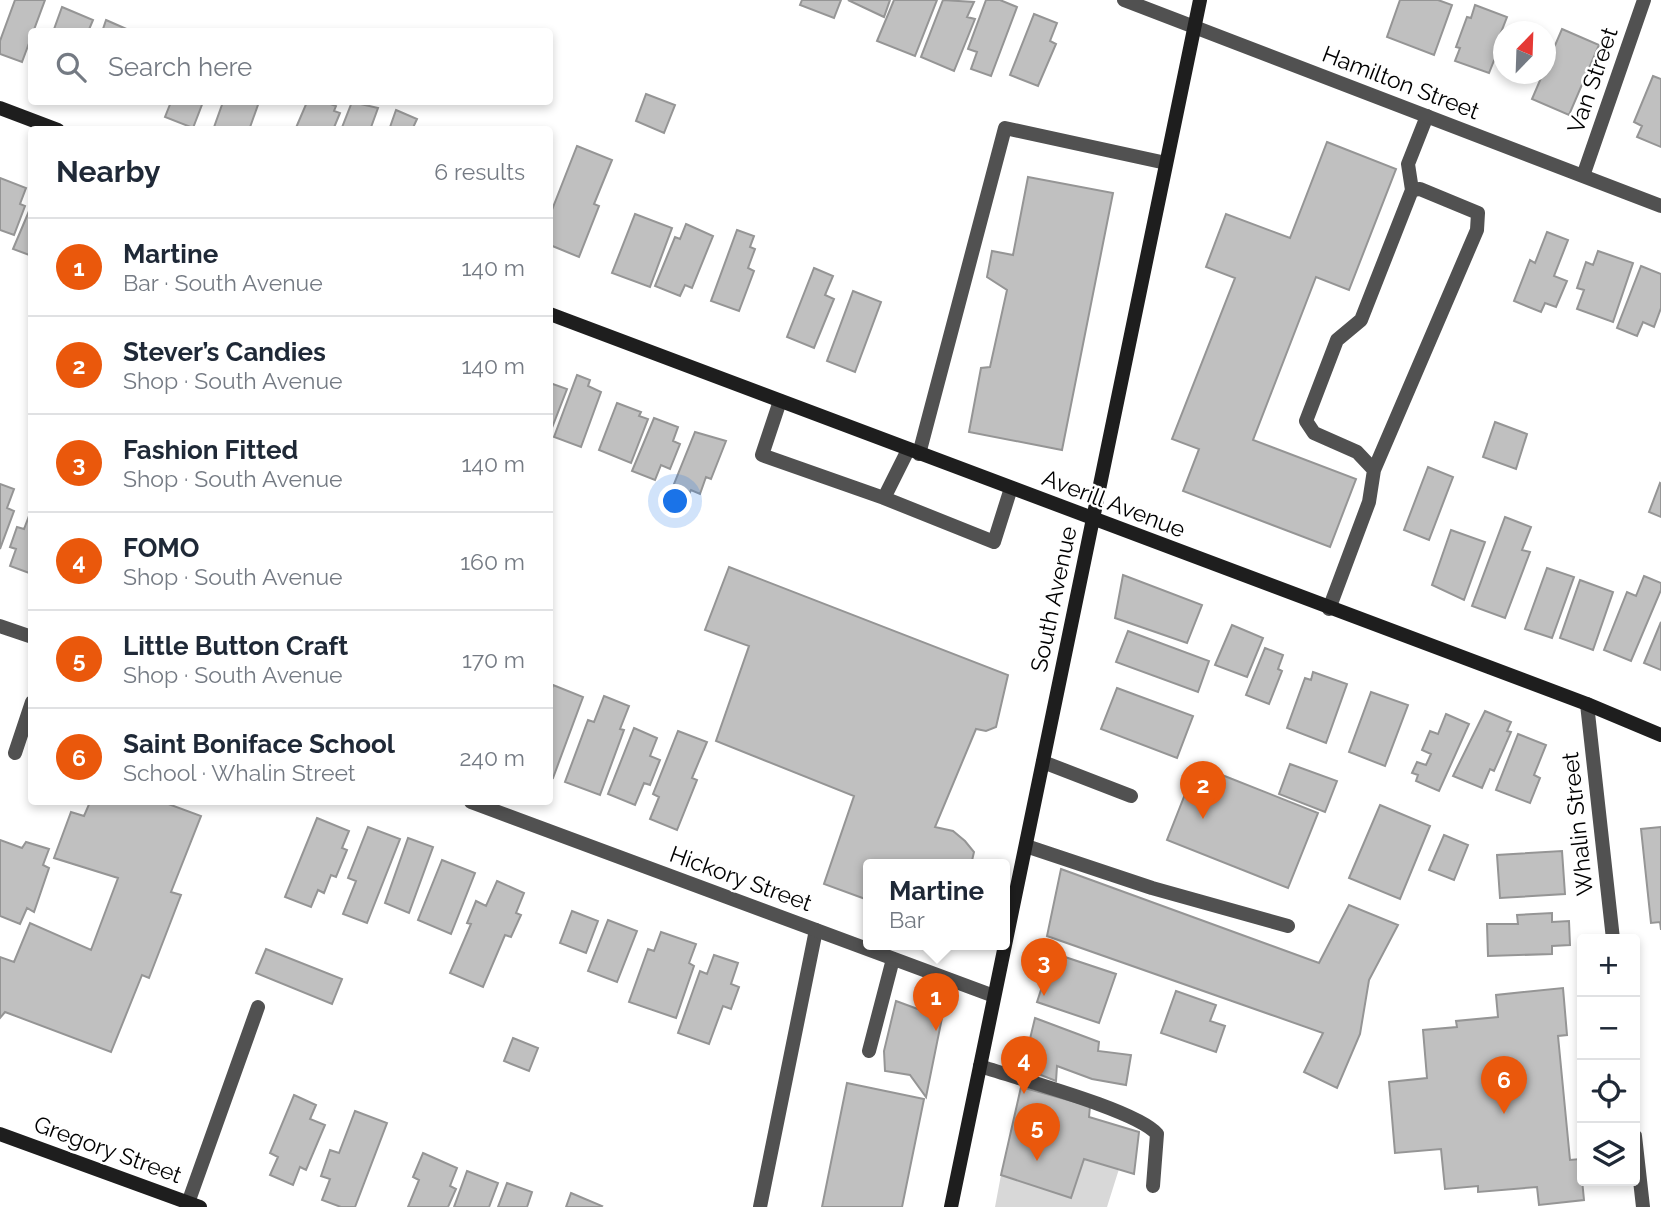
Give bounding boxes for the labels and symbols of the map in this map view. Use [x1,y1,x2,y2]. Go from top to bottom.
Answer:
north arrow [1493,21,1556,84]
street label: Van Street [1561,23,1623,136]
street label: Hamilton Street [1319,40,1484,124]
street label: Averill Avenue [1039,463,1189,543]
your location [658,484,692,518]
street label: South Avenue [1024,524,1082,674]
street label: Whalin Street [1556,751,1598,897]
pin: 2 [1180,761,1226,819]
street label: Hickory Street [666,840,816,916]
pin: 3 [1021,938,1067,996]
pin: 1 [913,973,959,1031]
pin: 4 [1001,1036,1047,1094]
pin: 6 [1481,1056,1527,1114]
pin: 5 [1014,1103,1060,1161]
street label: Gregory Street [30,1110,186,1188]

